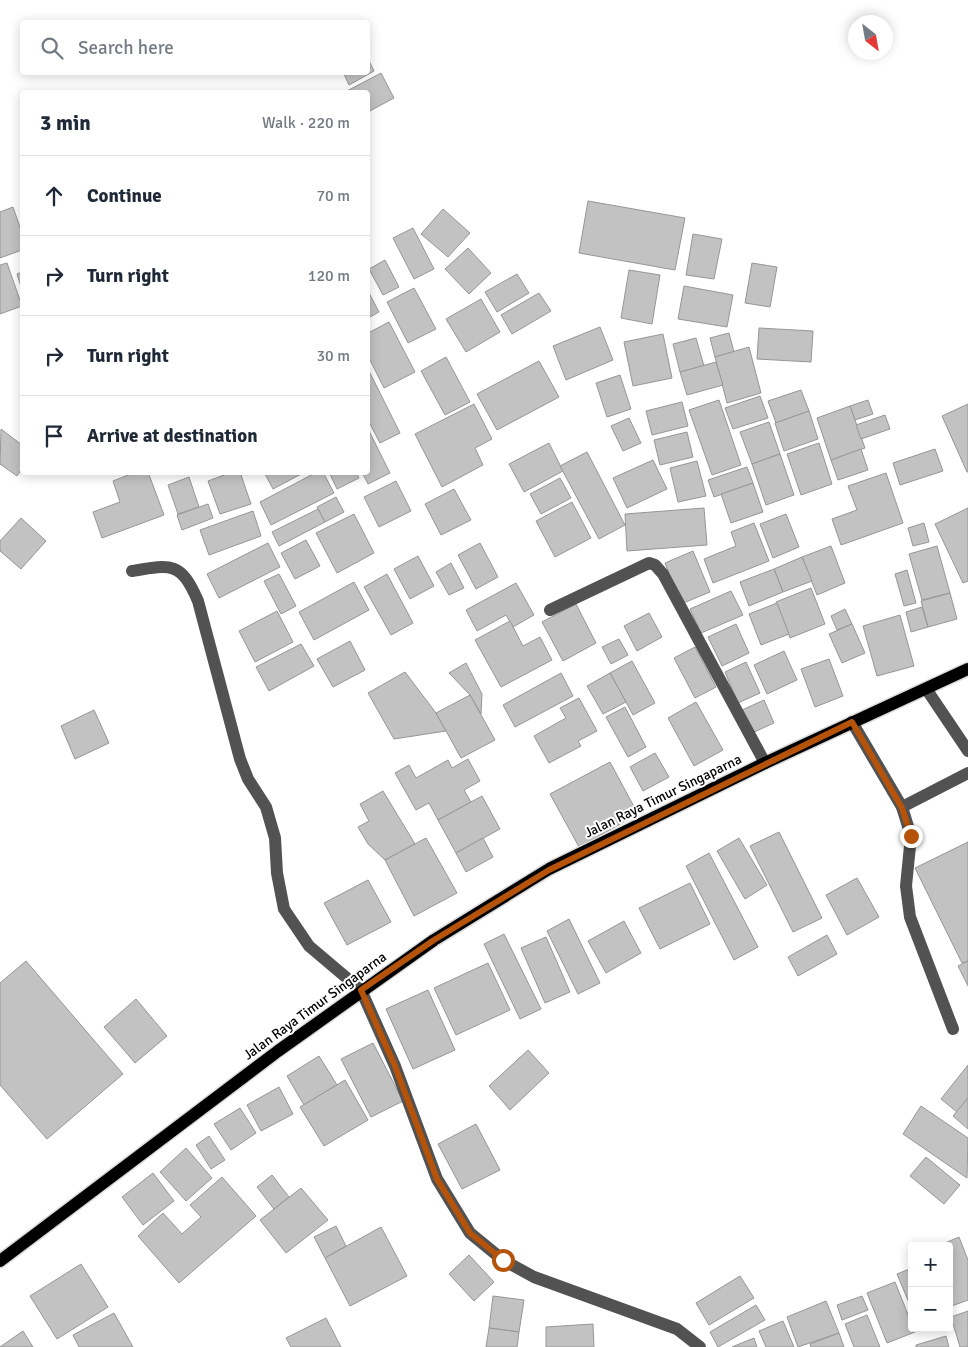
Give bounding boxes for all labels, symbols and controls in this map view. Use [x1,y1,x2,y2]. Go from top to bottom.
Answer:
north arrow [848,15,893,60]
search box [20,20,370,75]
icon: search [38,34,66,62]
text: Search here [78,36,174,60]
text: 3 min [40,110,91,136]
text: Walk · 220 m [262,113,350,133]
icon: ahead [40,182,68,210]
text: Continue [87,184,162,208]
text: 70 m [316,186,350,206]
icon: right [40,262,68,290]
text: Turn right [87,264,169,288]
text: 120 m [308,266,350,286]
icon: right [40,342,68,370]
text: Turn right [87,344,169,368]
text: 30 m [316,346,350,366]
icon: arrive [40,422,68,450]
text: Arrive at destination [87,424,258,448]
street label: Jalan Raya Timur Singaparna [582,751,744,841]
route end [900,825,923,848]
street label: Jalan Raya Timur Singaparna [240,948,390,1064]
map controls [908,1242,953,1332]
button: + [908,1242,953,1287]
route start [492,1249,515,1272]
button: − [908,1287,953,1332]

